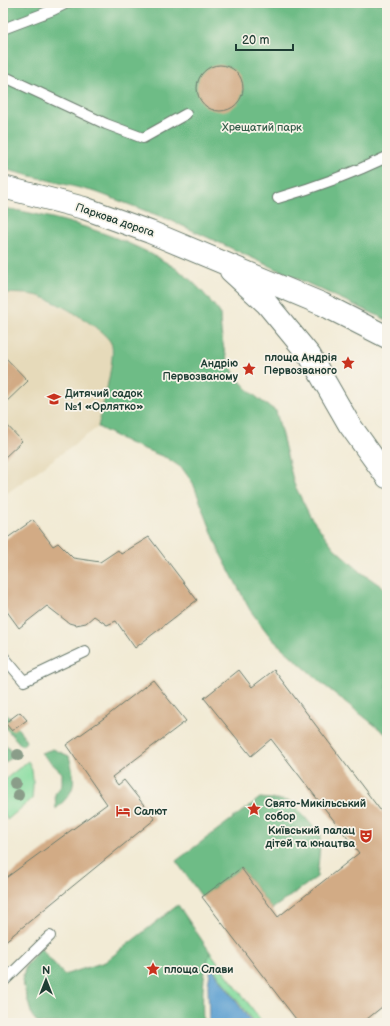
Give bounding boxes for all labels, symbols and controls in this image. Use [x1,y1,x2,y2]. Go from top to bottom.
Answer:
scale bar [236,26,293,52]
text: 20 m [242,33,269,48]
park label: Хрещатий парк [222,121,302,134]
street label: Паркова дорога [74,200,157,240]
place label: площа Андрія Первозваного [264,351,337,377]
place icon: площа Андрія Первозваного [340,355,356,371]
place label: Андрію Первозваному [162,357,239,383]
place icon: Андрію Первозваному [241,361,257,377]
place label: Дитячий садок №1 «Орлятко» [65,387,143,413]
school or university icon: Дитячий садок №1 «Орлятко» [46,391,62,407]
place label: Свято-Микільський собор [265,797,366,823]
place icon: Свято-Микільський собор [246,801,262,817]
hotel icon: Салют [115,803,131,819]
place label: Салют [134,805,168,818]
place label: Київський палац дітей та юнацтва [264,824,356,850]
theatre icon: Київський палац дітей та юнацтва [358,828,374,844]
north arrow [26,960,66,1000]
place icon: площа Слави [145,961,161,977]
place label: площа Слави [164,963,234,976]
text: N [42,964,50,977]

